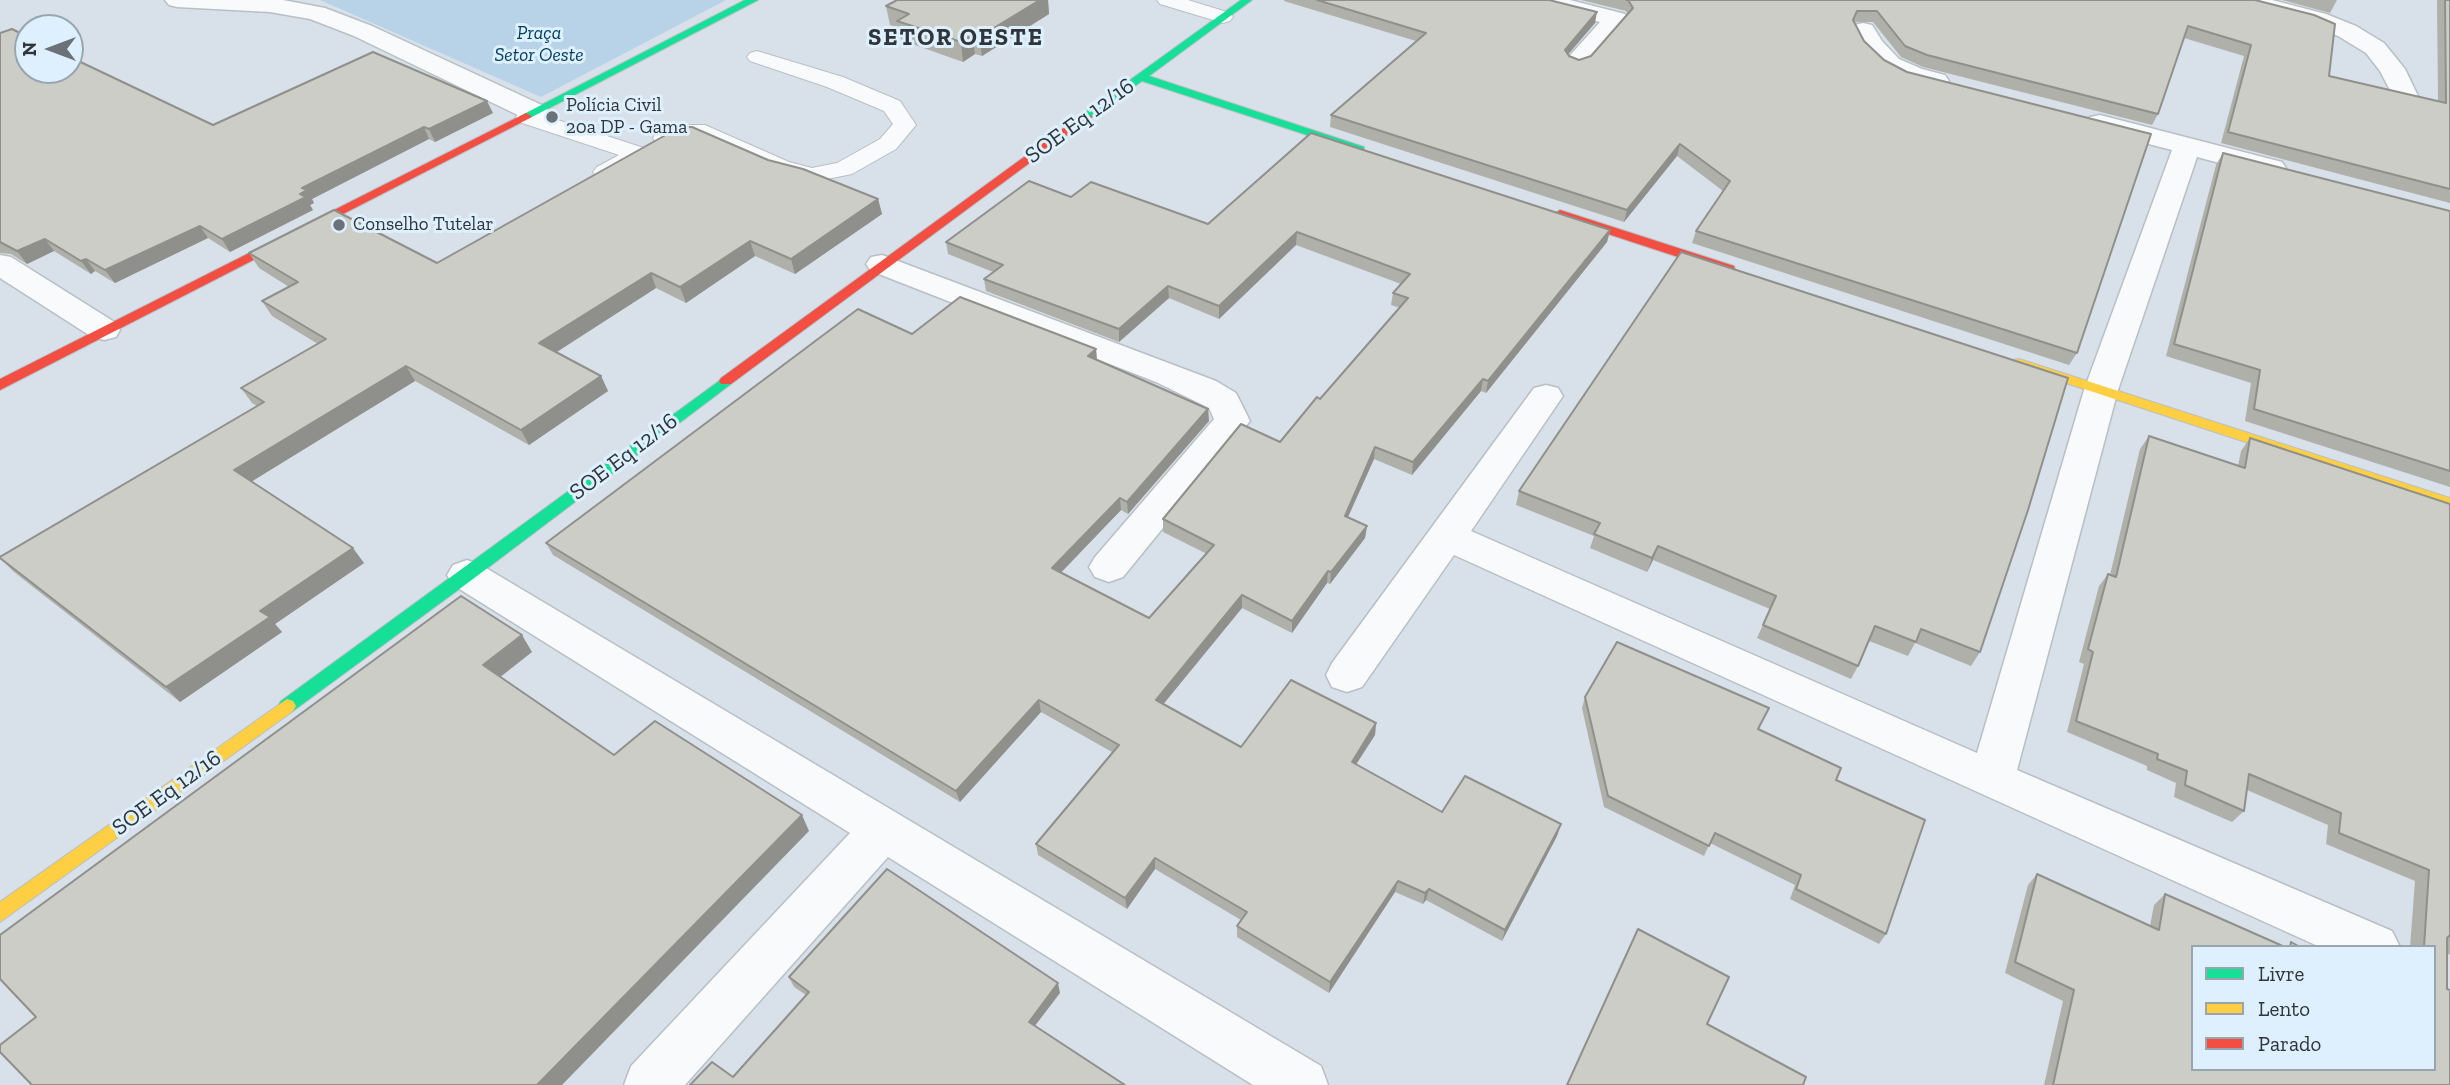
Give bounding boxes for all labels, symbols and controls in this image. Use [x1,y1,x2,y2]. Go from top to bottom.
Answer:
north arrow [14,14,84,84]
park label: Praça Setor Oeste [494,23,584,67]
district label: SETOR OESTE [869,24,1043,52]
text: N [18,42,41,56]
street label: SOE Eq 12/16 [1020,72,1140,170]
place label: Polícia Civil 20a DP - Gama [566,95,687,139]
marker: Polícia Civil 20a DP - Gama [544,109,560,125]
place label: Conselho Tutelar [353,214,494,236]
marker: Conselho Tutelar [331,217,347,233]
street label: SOE Eq 12/16 [565,407,683,507]
street label: SOE Eq 12/16 [107,744,227,842]
legend [2191,945,2436,1071]
text: Livre [2258,961,2304,986]
text: Lento [2258,996,2310,1021]
text: Parado [2258,1031,2321,1056]

